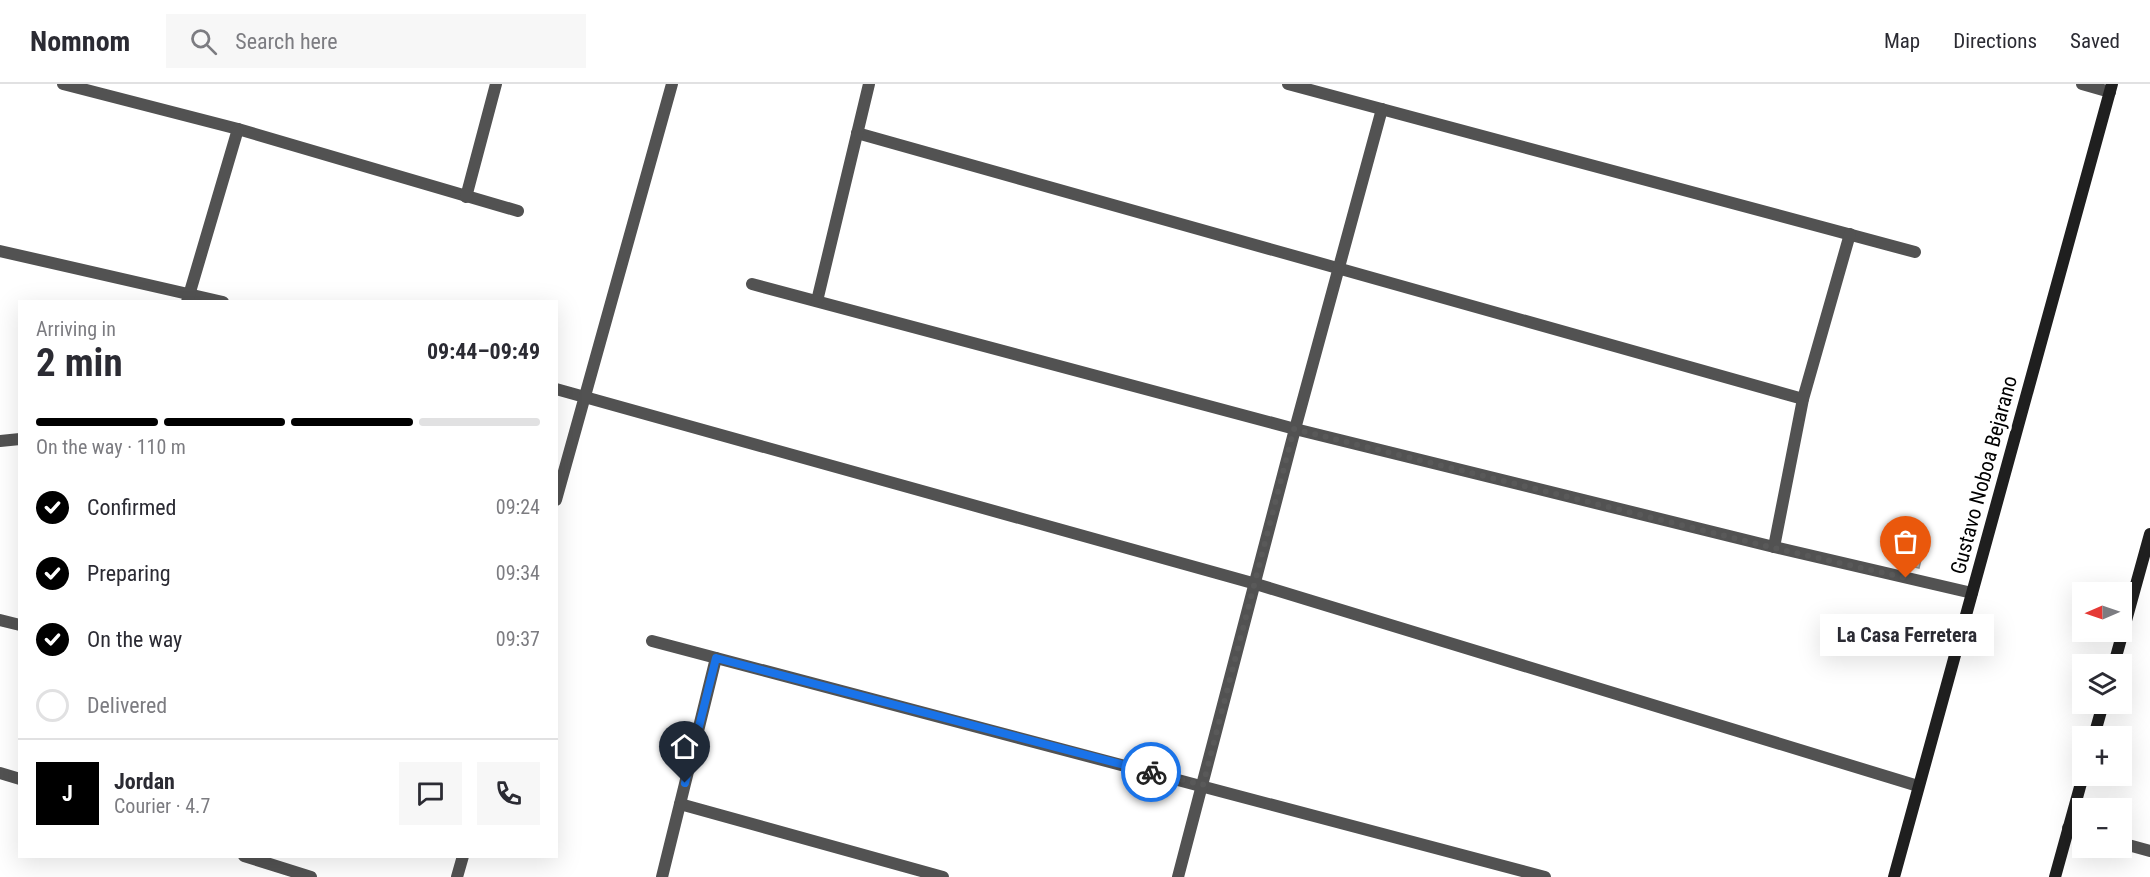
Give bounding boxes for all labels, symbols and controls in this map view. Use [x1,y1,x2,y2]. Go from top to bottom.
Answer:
search box [166,14,586,68]
text: Nomnom [30,25,130,58]
icon: search [187,25,220,58]
text: Search here [235,29,338,54]
text: Map [1884,29,1920,53]
text: Directions [1953,29,2037,53]
text: Saved [2070,29,2120,53]
text: Arriving in [36,317,116,341]
text: 09:44–09:49 [427,339,540,364]
text: 2 min [36,340,123,386]
street label: Gustavo Noboa Bejarano [1946,373,2022,577]
text: On the way · 110 m [36,435,186,459]
icon: check [36,491,69,524]
text: Confirmed [87,495,176,520]
text: 09:24 [496,495,540,519]
pin [1880,516,1931,578]
icon: bag [1889,525,1922,558]
icon: check [36,557,69,590]
text: Preparing [87,561,171,586]
text: 09:34 [496,561,540,585]
north arrow [2072,582,2132,642]
map controls [2072,582,2132,858]
callout: La Casa Ferretera [1819,614,1993,656]
icon: check [36,623,69,656]
text: La Casa Ferretera [1837,623,1977,647]
text: On the way [87,627,182,652]
text: 09:37 [496,627,540,651]
button: layers [2072,654,2132,714]
text: Delivered [87,693,167,718]
pin [659,721,710,783]
button: + [2072,726,2132,786]
icon: home [668,730,701,763]
courier [1121,742,1181,802]
icon: bike [1135,756,1168,789]
button: chat [399,762,462,825]
button: phone [477,762,540,825]
text: Jordan [114,769,175,794]
text: J [62,781,73,806]
text: Courier · 4.7 [114,794,210,818]
button: − [2072,798,2132,858]

